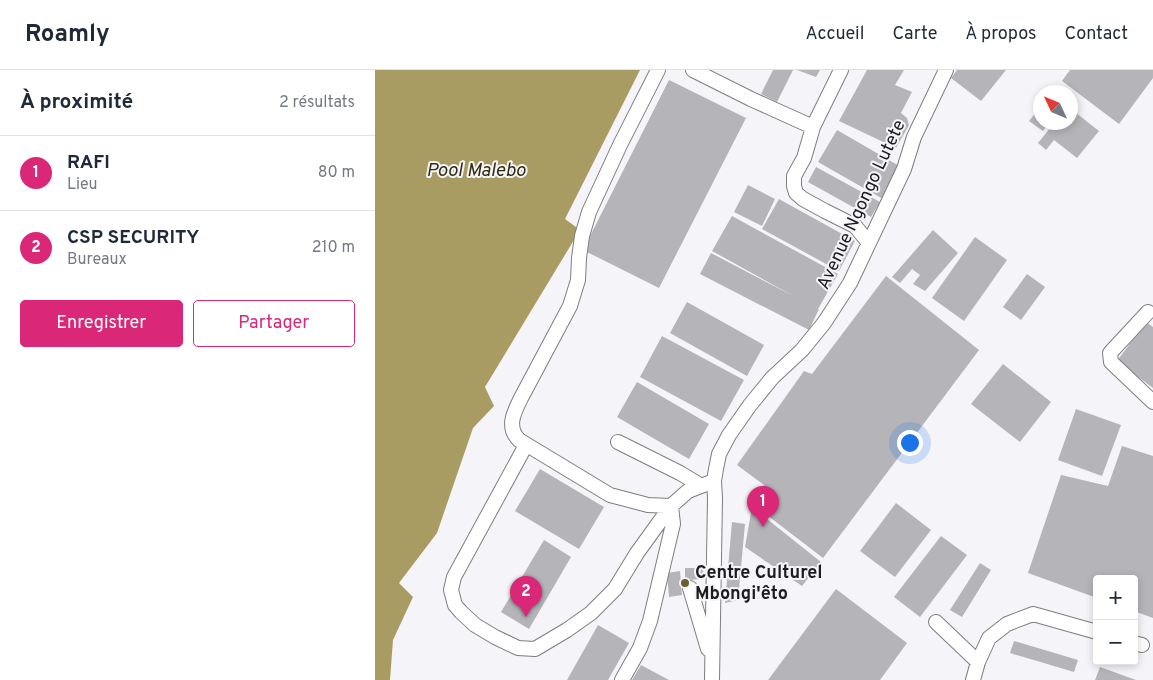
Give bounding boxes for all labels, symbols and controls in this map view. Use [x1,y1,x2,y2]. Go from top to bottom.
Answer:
text: Roamly [25,20,110,50]
text: Accueil [805,23,864,46]
text: Carte [892,23,937,46]
text: À propos [965,23,1036,46]
text: Contact [1064,23,1128,46]
north arrow [1033,85,1078,130]
text: À proximité [20,89,133,116]
text: 2 résultats [279,93,355,113]
street label: Avenue Ngongo Lutete [813,117,911,293]
text: RAFI [67,151,110,175]
water label: Pool Malebo [426,159,527,183]
text: 1 [33,163,39,183]
text: 80 m [318,163,355,183]
text: Lieu [67,175,98,195]
text: CSP SECURITY [67,226,199,250]
text: 2 [31,238,41,258]
text: 210 m [312,238,355,258]
text: Bureaux [67,250,127,270]
button: Enregistrer [20,300,183,347]
button: Partager [193,300,355,347]
your location [897,430,923,456]
pin: 1 [747,486,779,527]
place label: Centre Culturel Mbongi'êto [695,562,822,606]
map controls [1093,575,1138,665]
button: + [1093,575,1138,620]
pin: 2 [510,576,542,617]
marker: Centre Culturel Mbongi'êto [679,577,691,589]
button: − [1093,620,1138,665]

